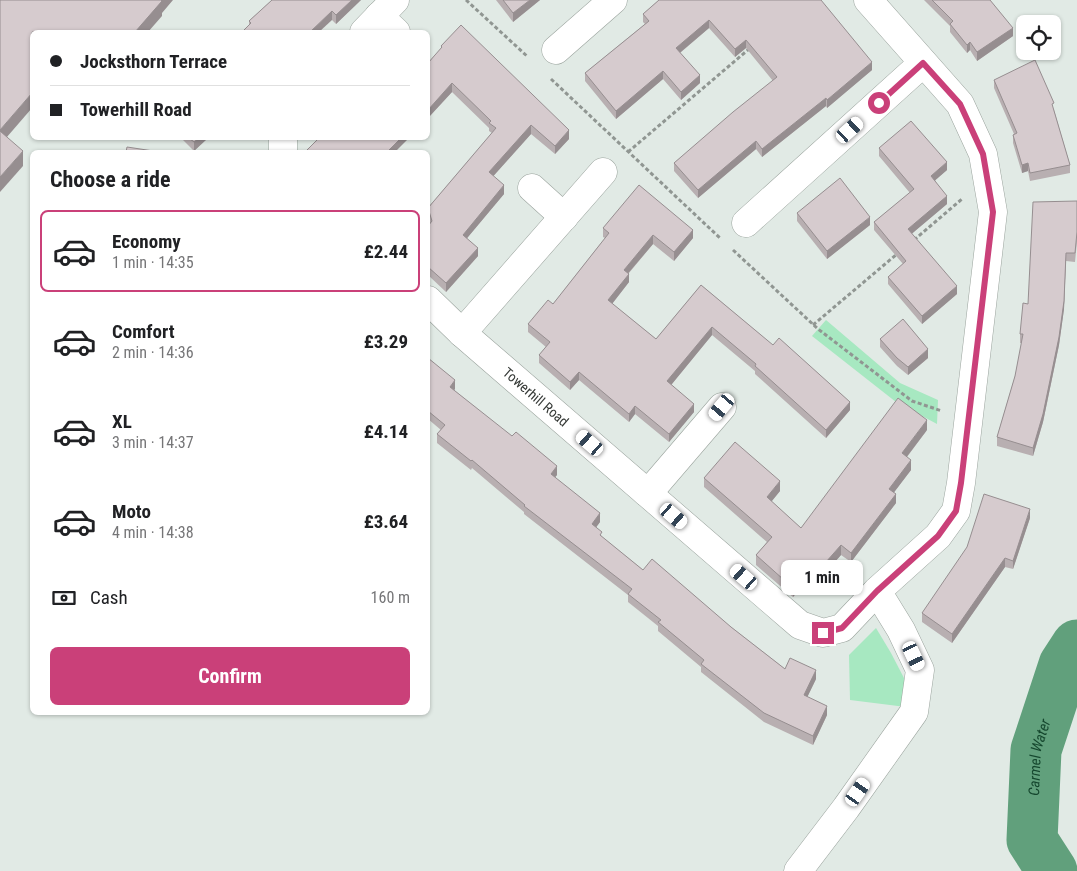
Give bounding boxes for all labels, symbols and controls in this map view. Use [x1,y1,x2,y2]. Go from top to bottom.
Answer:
map controls [1016,15,1061,60]
button: locate [1016,15,1061,60]
text: Jocksthorn Terrace [80,50,227,73]
route start [868,92,890,114]
text: Towerhill Road [80,98,192,121]
car [833,114,866,146]
text: Choose a ride [50,167,171,192]
icon: car [52,229,97,274]
text: Economy [112,230,181,253]
text: £2.44 [364,240,408,263]
text: 1 min · 14:35 [112,253,194,272]
icon: car [52,319,97,364]
text: Comfort [112,320,175,343]
text: £3.29 [364,330,408,353]
text: 2 min · 14:36 [112,343,194,362]
street label: Towerhill Road [500,364,572,429]
car [706,391,737,423]
icon: car [52,409,97,454]
text: XL [112,410,132,433]
text: £4.14 [364,420,408,443]
car [573,427,606,459]
text: 3 min · 14:37 [112,433,194,452]
icon: car [52,499,97,544]
text: Moto [112,500,151,523]
car [657,500,690,532]
text: £3.64 [364,510,408,533]
text: 4 min · 14:38 [112,523,194,542]
callout: 1 min [782,560,864,596]
car [727,561,760,593]
text: 1 min [804,568,840,587]
icon: cash [50,584,78,612]
text: Cash [90,586,128,609]
text: 160 m [371,588,410,607]
route end [812,622,834,644]
car [900,639,927,673]
button: Confirm [50,647,410,705]
water label: Carmel Water [1025,716,1055,796]
car [843,775,872,809]

